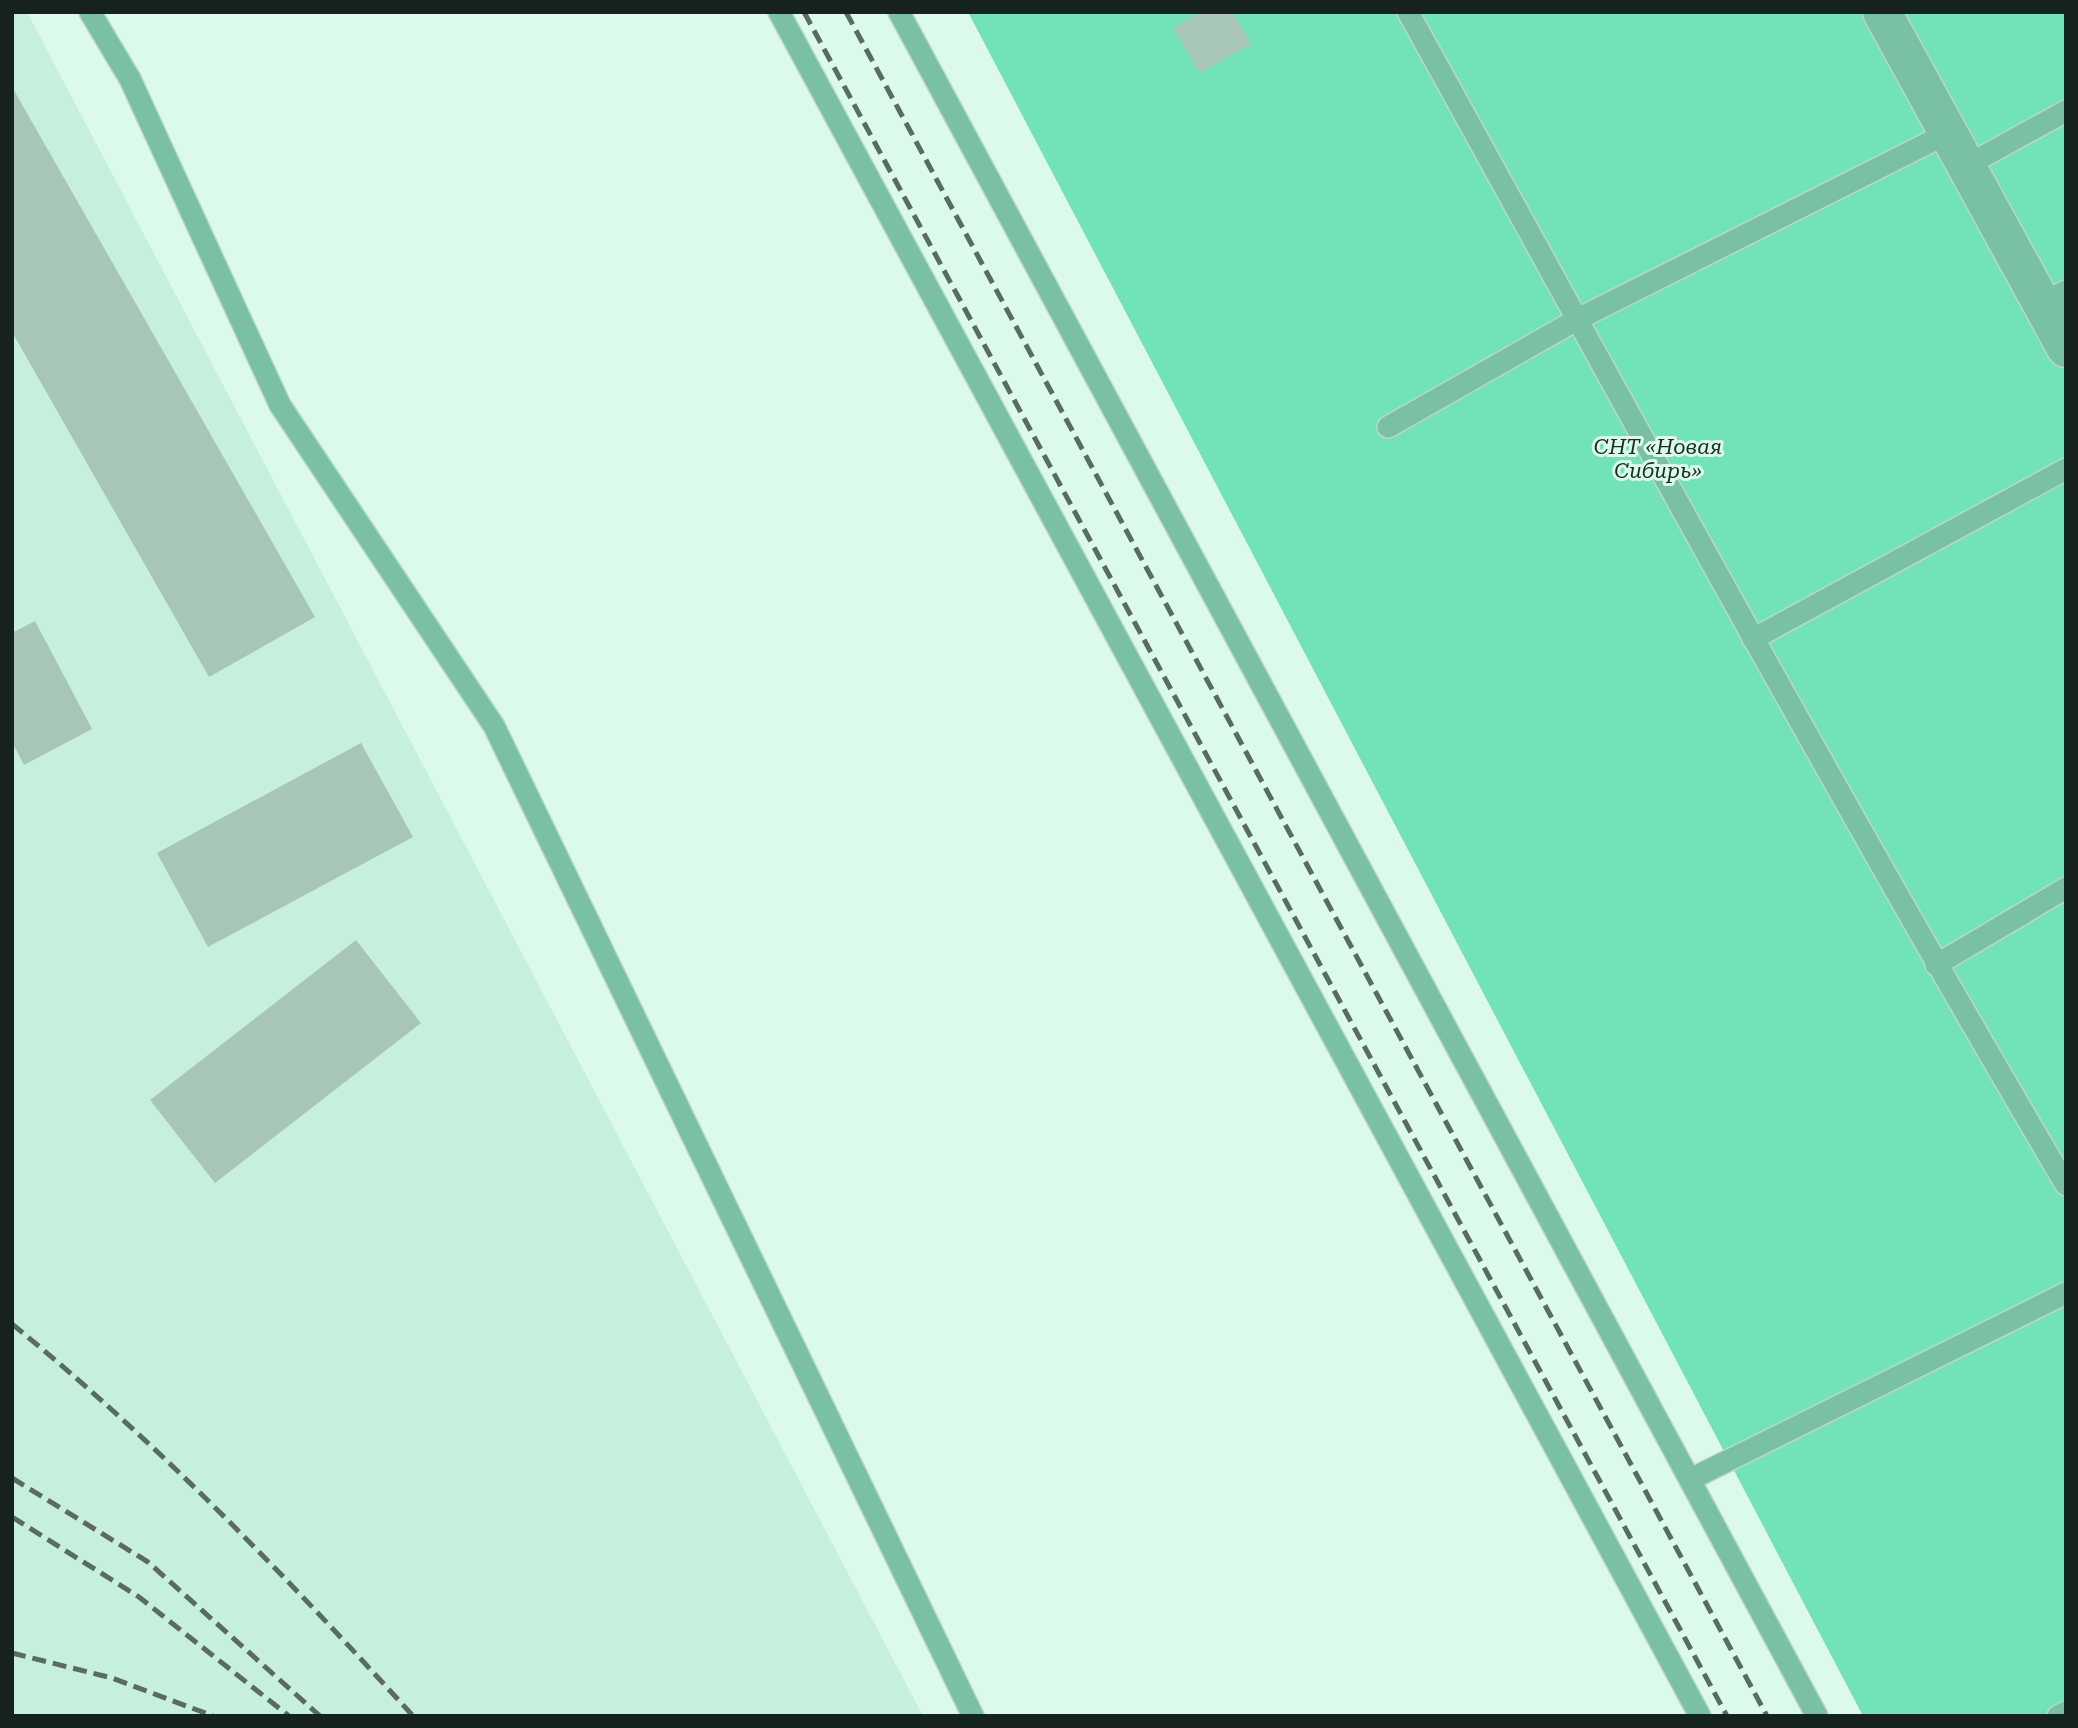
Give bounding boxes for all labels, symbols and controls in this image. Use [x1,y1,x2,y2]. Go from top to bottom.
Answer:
park label: СНТ «Новая Сибирь» [1594,435,1722,483]

